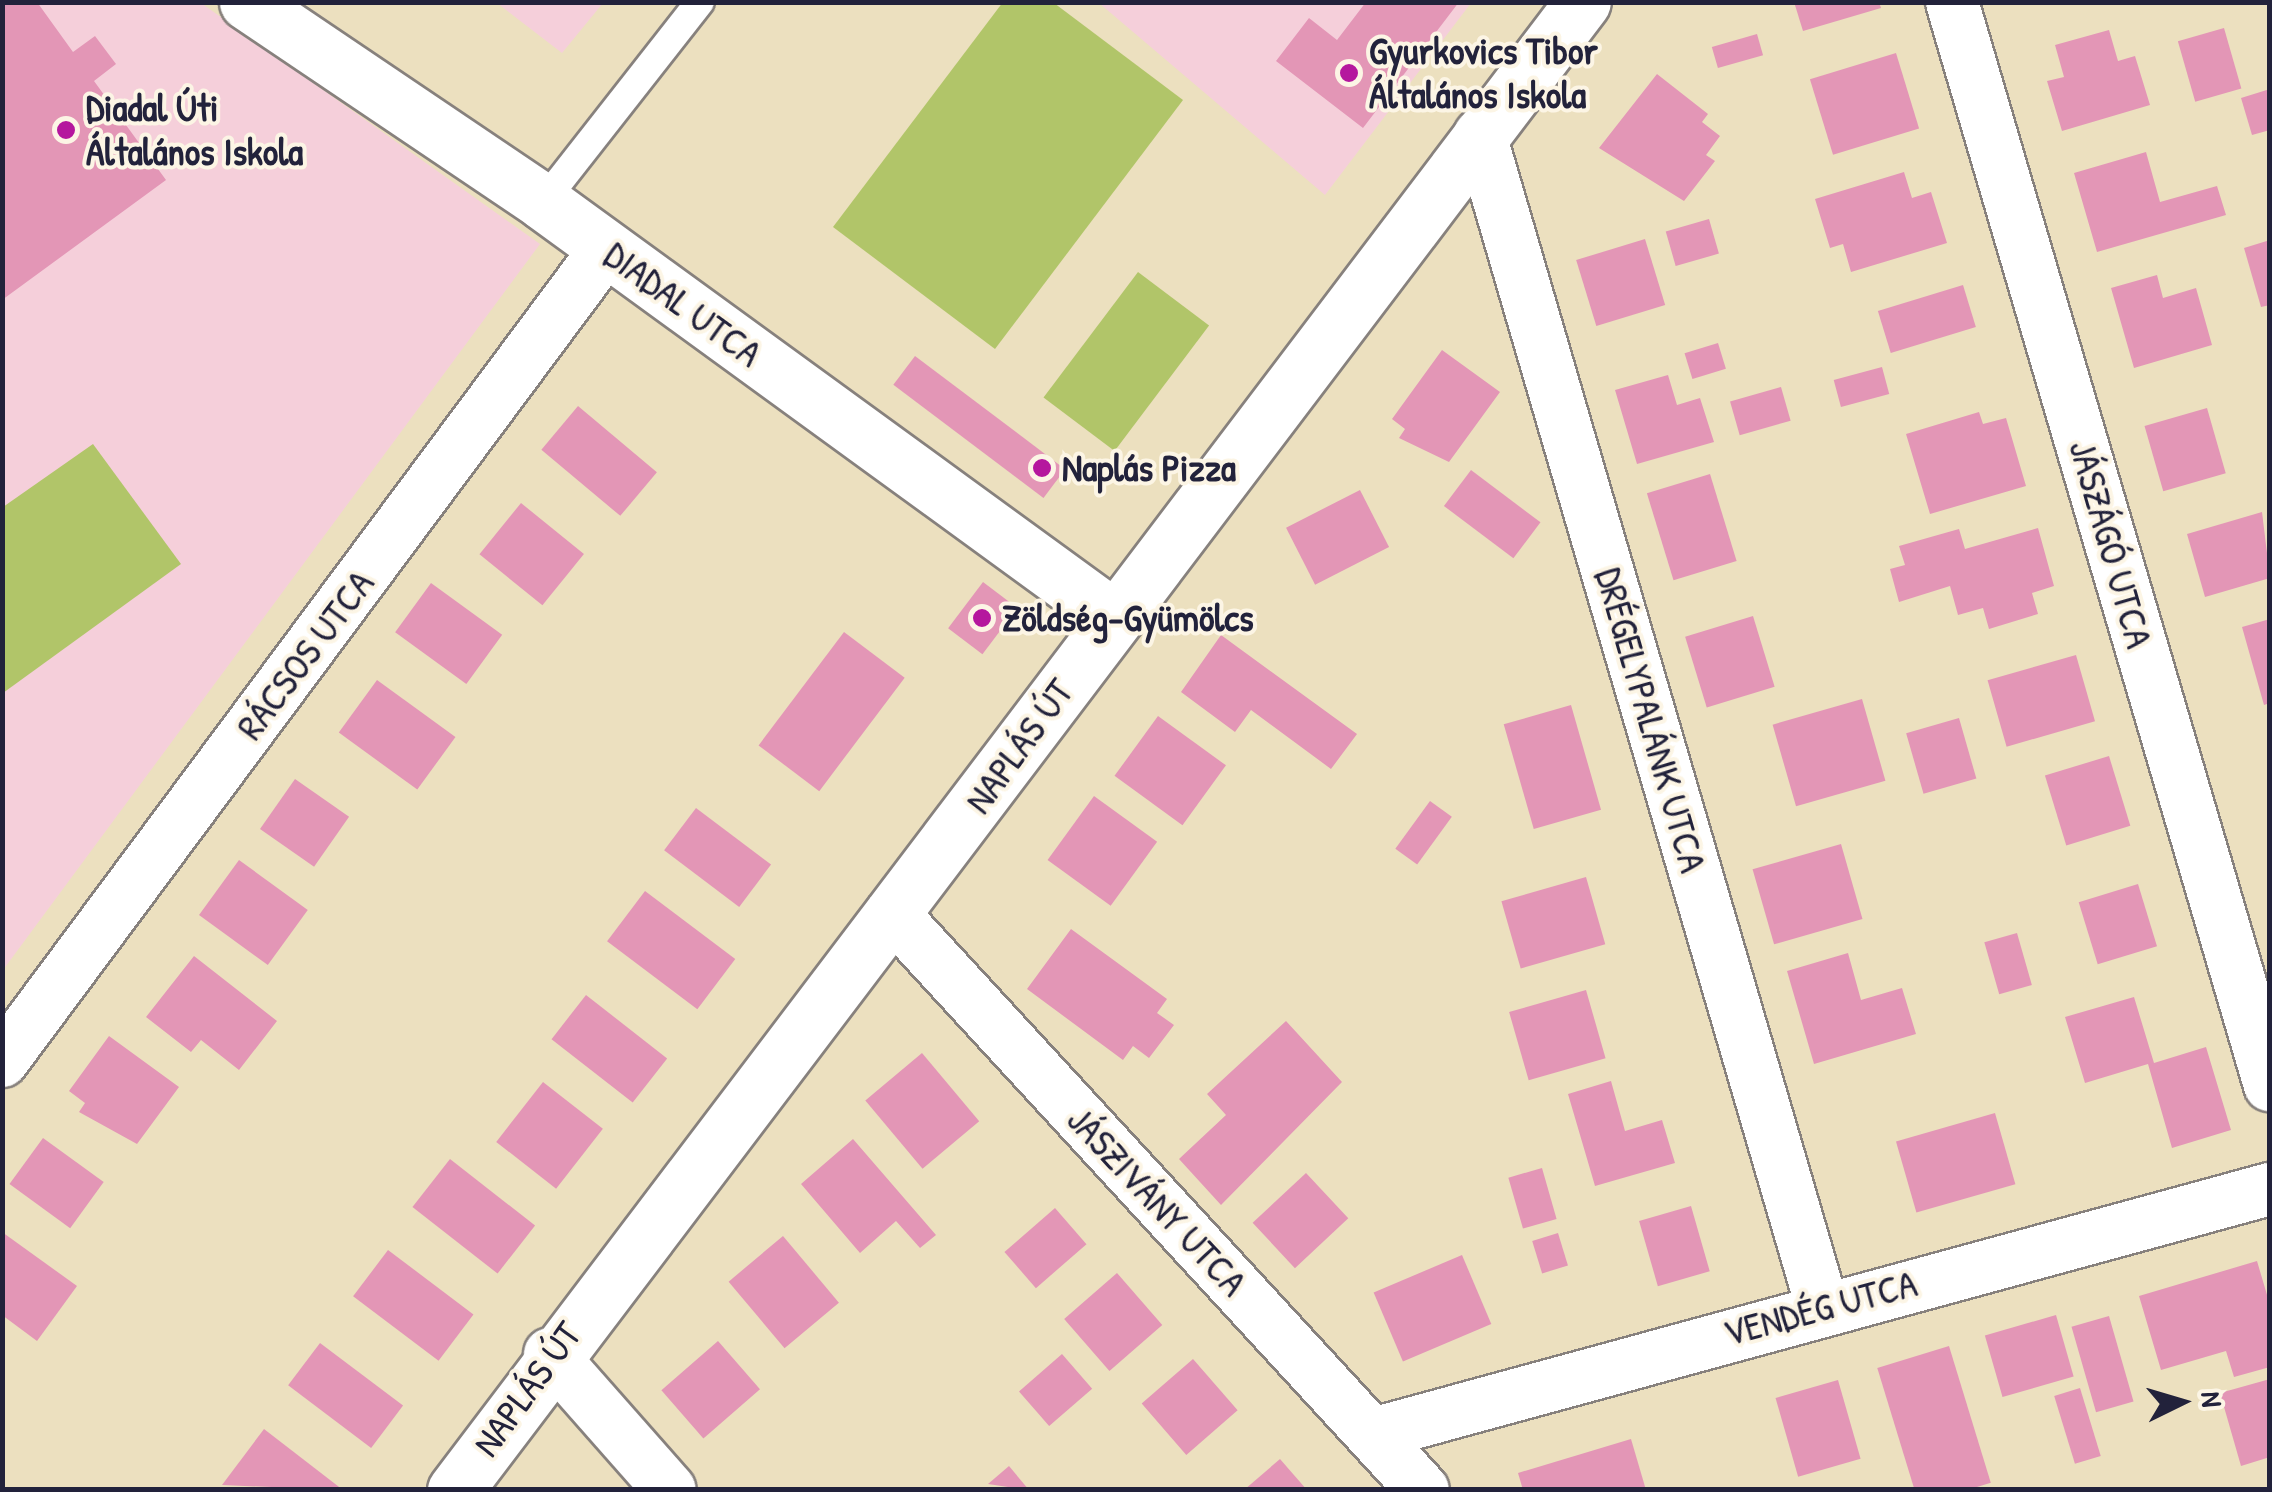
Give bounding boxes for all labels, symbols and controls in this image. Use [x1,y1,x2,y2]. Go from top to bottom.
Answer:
place label: Gyurkovics Tibor Általános Iskola [1369,28,1598,117]
marker: Gyurkovics Tibor Általános Iskola [1338,62,1360,84]
place label: Diadal Úti Általános Iskola [86,85,303,174]
marker: Diadal Úti Általános Iskola [55,119,77,141]
street label: DIADAL UTCA [596,232,770,376]
street label: JÁSZÁGÓ UTCA [2060,435,2162,653]
place label: Naplás Pizza [1062,445,1236,491]
marker: Naplás Pizza [1031,457,1053,479]
street label: RÁCSOS UTCA [227,562,383,748]
street label: DRÉGELYPALÁNK UTCA [1586,563,1716,877]
place label: Zöldség-Gyümölcs [1002,595,1254,641]
marker: Zöldség-Gyümölcs [971,607,993,629]
street label: NAPLÁS ÚT [955,670,1083,822]
street label: JÁSZIVÁNY UTCA [1058,1097,1256,1305]
street label: VENDÉG UTCA [1718,1260,1922,1356]
street label: NAPLÁS ÚT [463,1313,591,1465]
north arrow [2132,1352,2232,1452]
text: N [2192,1390,2231,1408]

